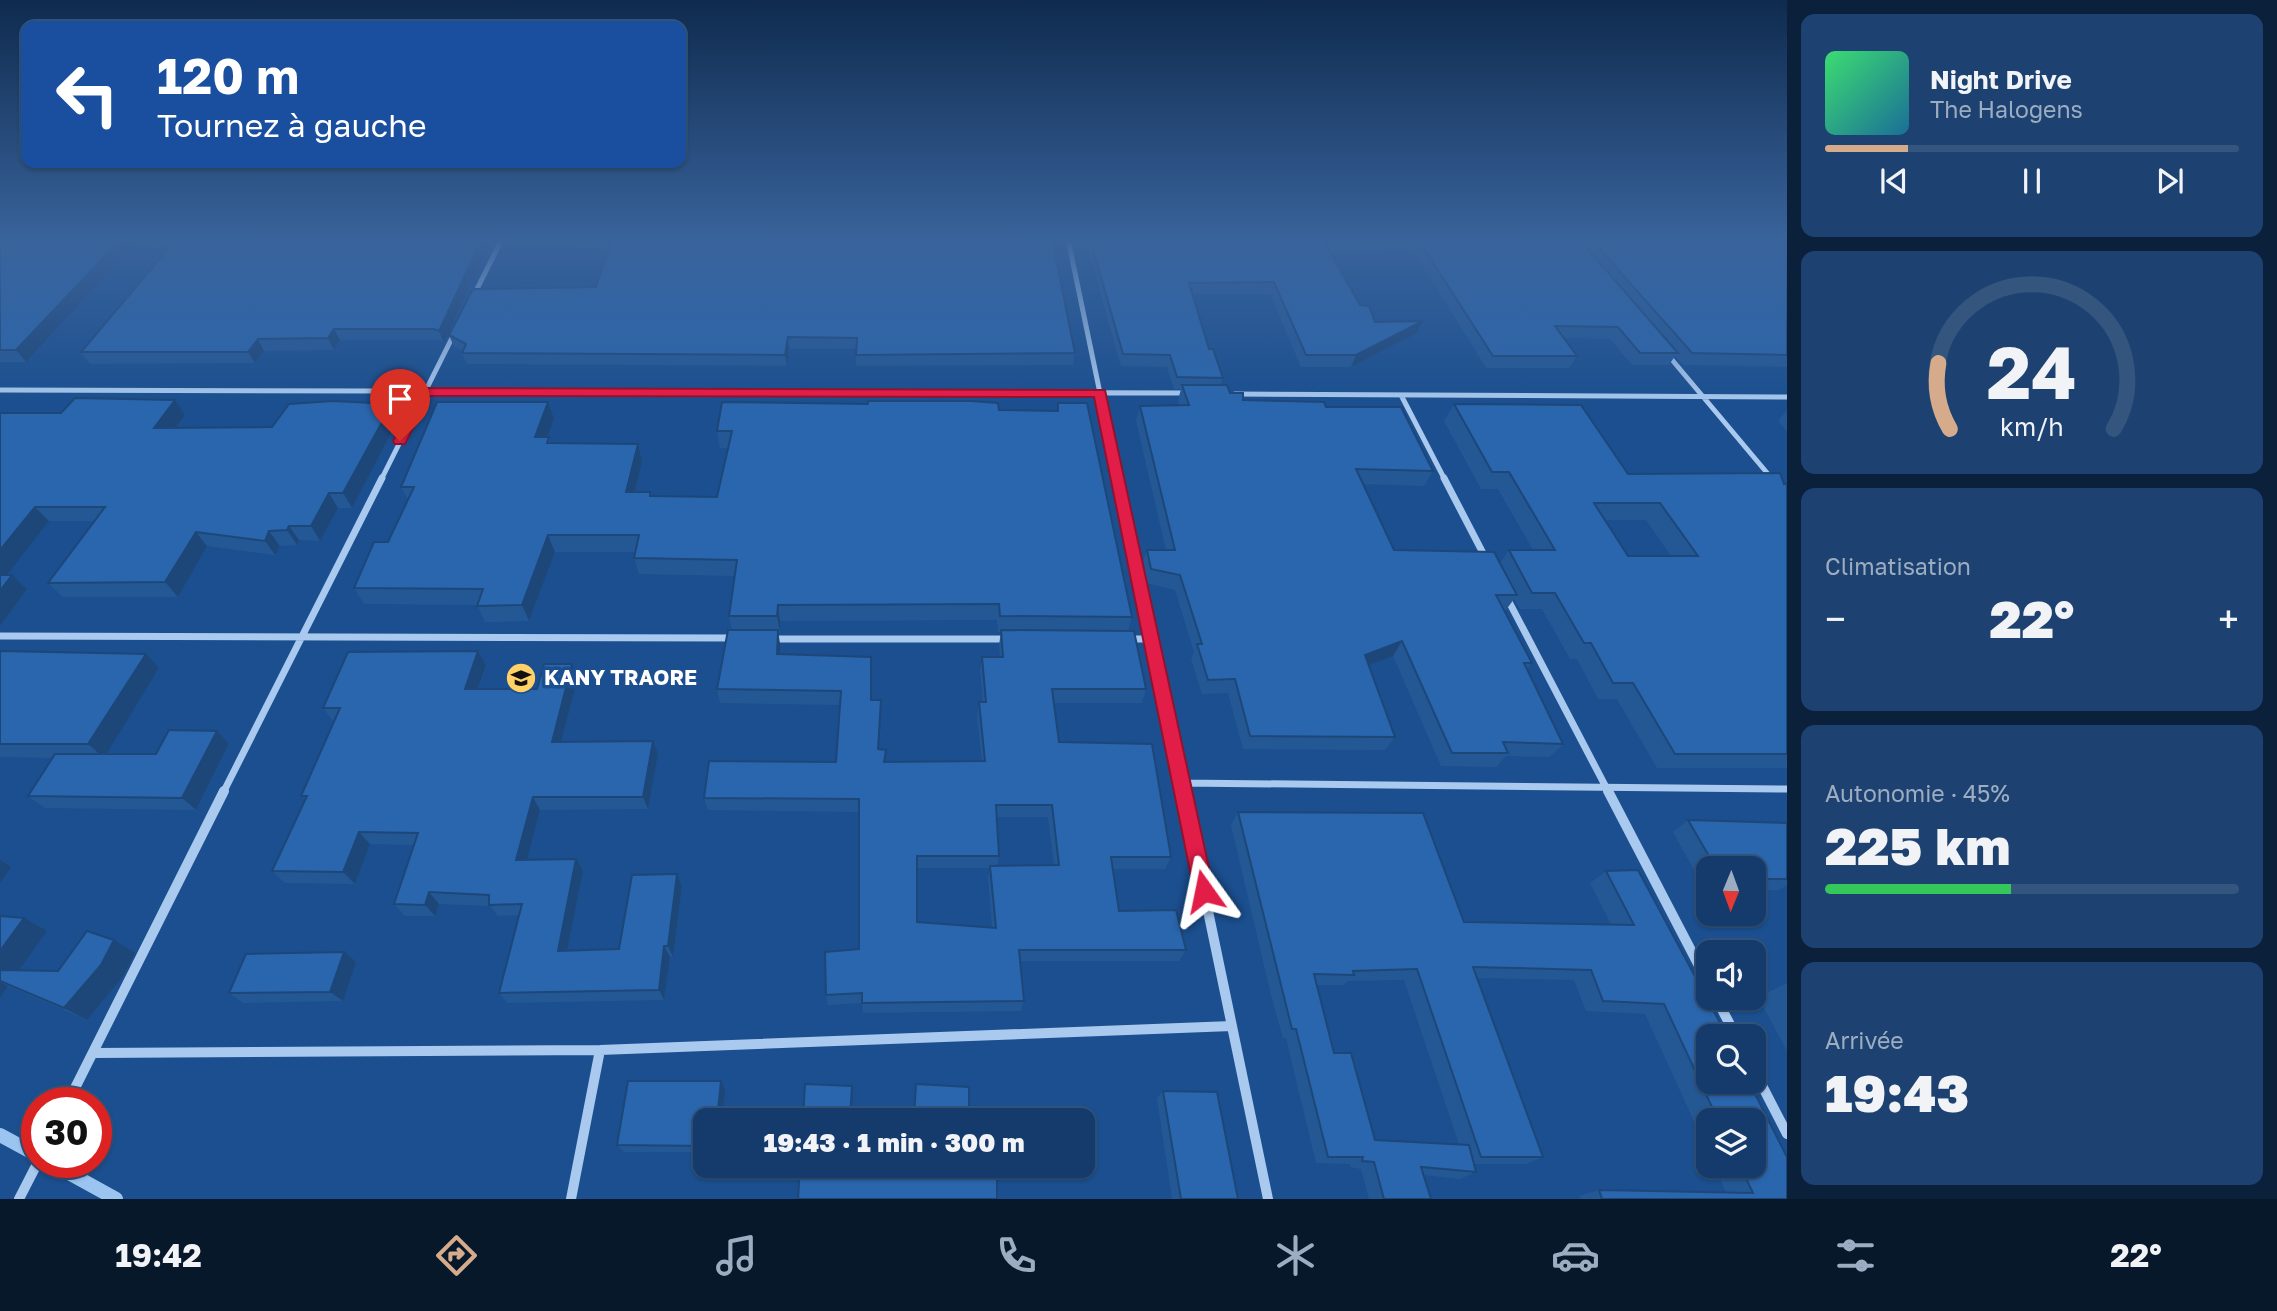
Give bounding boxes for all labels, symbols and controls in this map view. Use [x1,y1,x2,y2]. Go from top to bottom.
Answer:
text: 120 m [157,46,299,105]
icon: left [42,49,133,140]
text: Night Drive [1930,64,2072,95]
text: The Halogens [1930,95,2083,123]
text: Tournez à gauche [157,106,426,144]
icon: previous [1875,162,1913,200]
icon: pause [2013,162,2051,200]
icon: next [2151,162,2189,200]
text: 24 [1987,328,2077,415]
pin [370,369,430,441]
icon: arrive [381,380,419,418]
text: km/h [2000,410,2064,441]
text: Climatisation [1825,552,1971,580]
text: 22° [1990,587,2074,649]
text: − [1825,596,1846,641]
text: + [2218,596,2239,641]
school or university icon: KANY TRAORE [504,661,538,695]
place label: KANY TRAORE [544,664,697,690]
text: Autonomie · 45% [1825,779,2010,807]
text: 225 km [1825,814,2011,876]
position arrow [1167,854,1241,928]
north arrow [1696,856,1766,926]
map controls [1696,856,1766,1178]
button: sound [1696,940,1766,1010]
button: search [1696,1024,1766,1094]
text: Arrivée [1825,1026,1904,1054]
text: 19:43 [1825,1061,1969,1123]
speed limit sign: 30 [21,1087,112,1178]
button: layers [1696,1108,1766,1178]
text: 19:43 · 1 min · 300 m [763,1127,1025,1158]
icon: directions [432,1231,481,1280]
icon: music [712,1231,761,1280]
icon: phone [992,1231,1041,1280]
icon: climate [1271,1231,1320,1280]
icon: car [1551,1231,1600,1280]
icon: filters [1831,1231,1880,1280]
text: 19:42 [115,1236,202,1274]
text: 22° [2110,1236,2162,1274]

